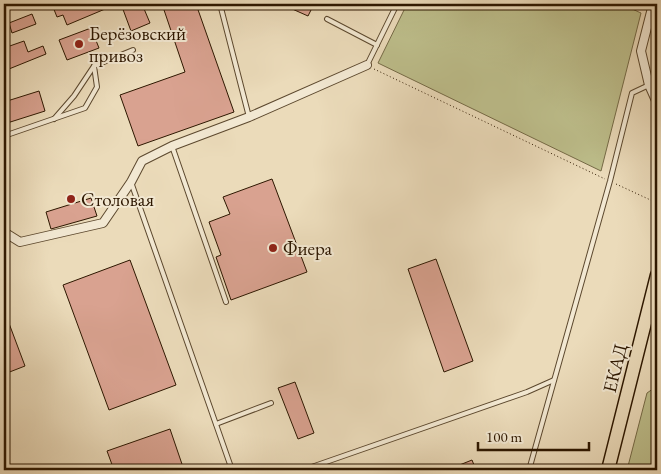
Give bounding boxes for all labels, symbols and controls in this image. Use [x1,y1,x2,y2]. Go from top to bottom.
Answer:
place label: Берёзовский привоз [89,21,186,68]
marker: Берёзовский привоз [73,38,85,50]
place label: Столовая [81,187,154,212]
marker: Столовая [65,193,77,205]
place label: Фиера [283,236,332,261]
marker: Фиера [267,242,279,254]
street label: ЕКАД [597,341,633,395]
scale bar [478,419,590,451]
text: 100 m [486,427,523,446]

